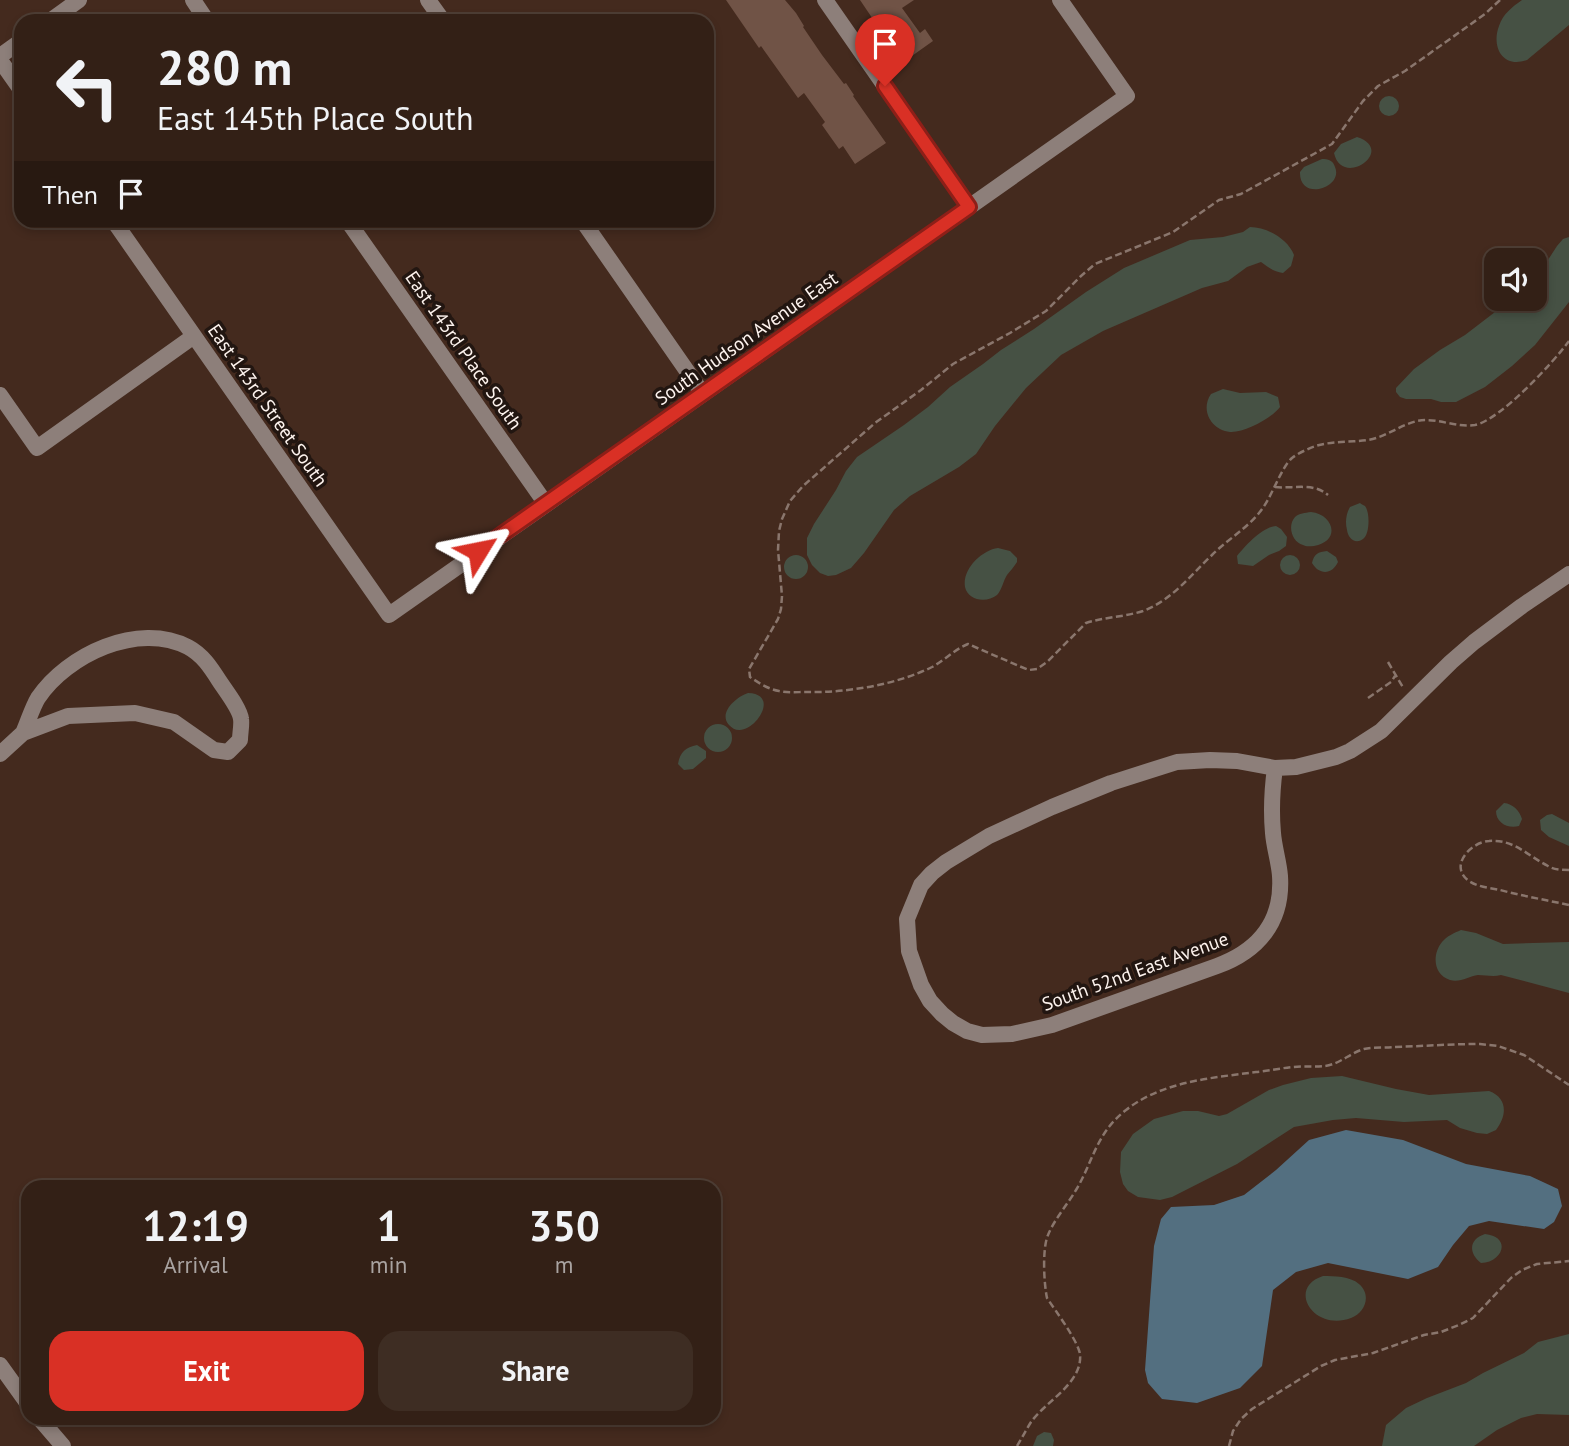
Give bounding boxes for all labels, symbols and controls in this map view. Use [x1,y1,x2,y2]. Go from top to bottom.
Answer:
pin [855,14,915,86]
icon: arrive [866,25,904,63]
text: 280 m [157,35,292,99]
icon: left [42,42,133,133]
text: East 145th Place South [157,97,473,139]
icon: arrive [112,175,150,213]
text: Then [42,178,98,211]
map controls [1484,248,1547,311]
button: sound [1484,248,1547,311]
street label: East 143rd Place South [400,266,528,434]
street label: South Hudson Avenue East [650,266,842,410]
street label: East 143rd Street South [203,319,333,491]
position arrow [441,514,515,588]
street label: South 52nd East Avenue [1038,926,1232,1016]
text: 12:19 [142,1198,249,1253]
text: 1 [377,1198,400,1253]
text: 350 [528,1198,600,1253]
text: Arrival [163,1250,228,1279]
text: min [370,1250,407,1279]
text: m [555,1250,573,1279]
button: Exit [49,1331,364,1411]
button: Share [378,1331,693,1411]

